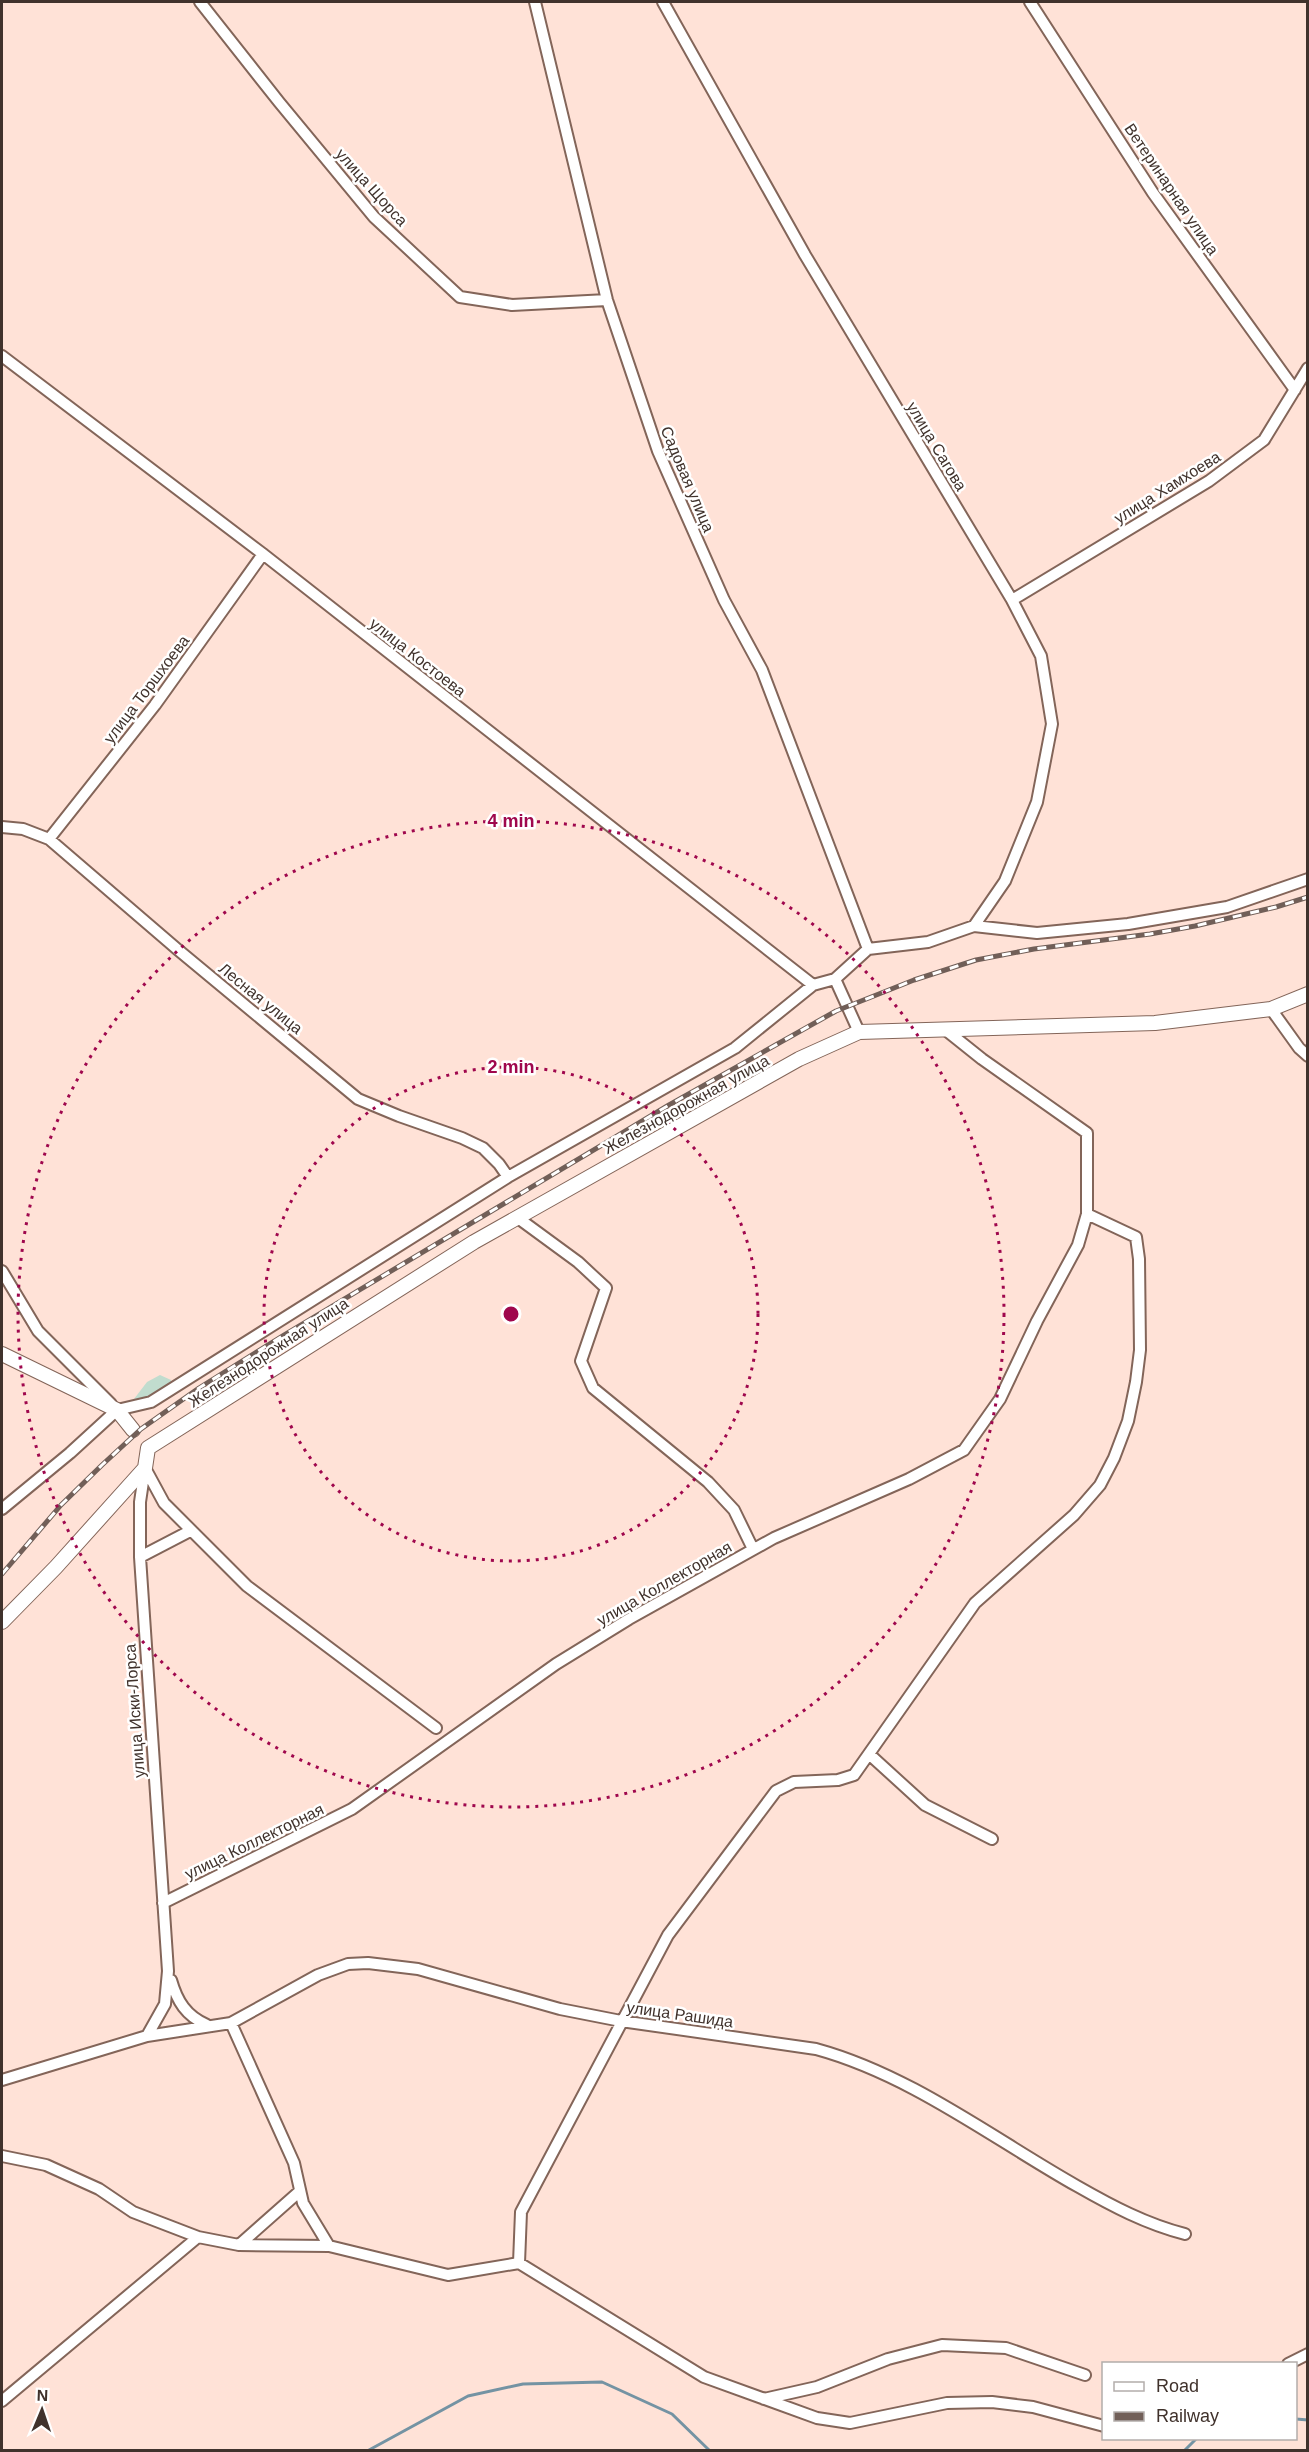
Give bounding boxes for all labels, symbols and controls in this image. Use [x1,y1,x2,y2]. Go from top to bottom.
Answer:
street label: Ветеринарная улица [1121,121,1222,258]
street label: улица Щорса [332,145,411,230]
street label: улица Сагова [903,399,970,494]
street label: Садовая улица [658,424,718,535]
street label: улица Хамхоева [1111,448,1224,527]
street label: улица Костоева [366,615,469,700]
street label: улица Торшхоева [100,632,192,746]
text: 4 min [487,811,535,831]
street label: Лесная улица [216,960,306,1037]
street label: Железнодорожная улица [600,1052,772,1157]
text: 2 min [487,1057,535,1077]
street label: Железнодорожная улица [185,1294,351,1410]
centre of rings [501,1304,521,1324]
street label: улица Коллекторная [594,1538,734,1629]
street label: улица Иски-Лорса [121,1643,148,1779]
street label: улица Коллекторная [182,1800,326,1882]
street label: улица Рашида [626,1999,734,2030]
legend [1102,2362,1297,2440]
text: Road [1156,2376,1199,2396]
north arrow [12,2380,72,2440]
text: N [36,2387,49,2404]
text: Railway [1156,2406,1219,2426]

